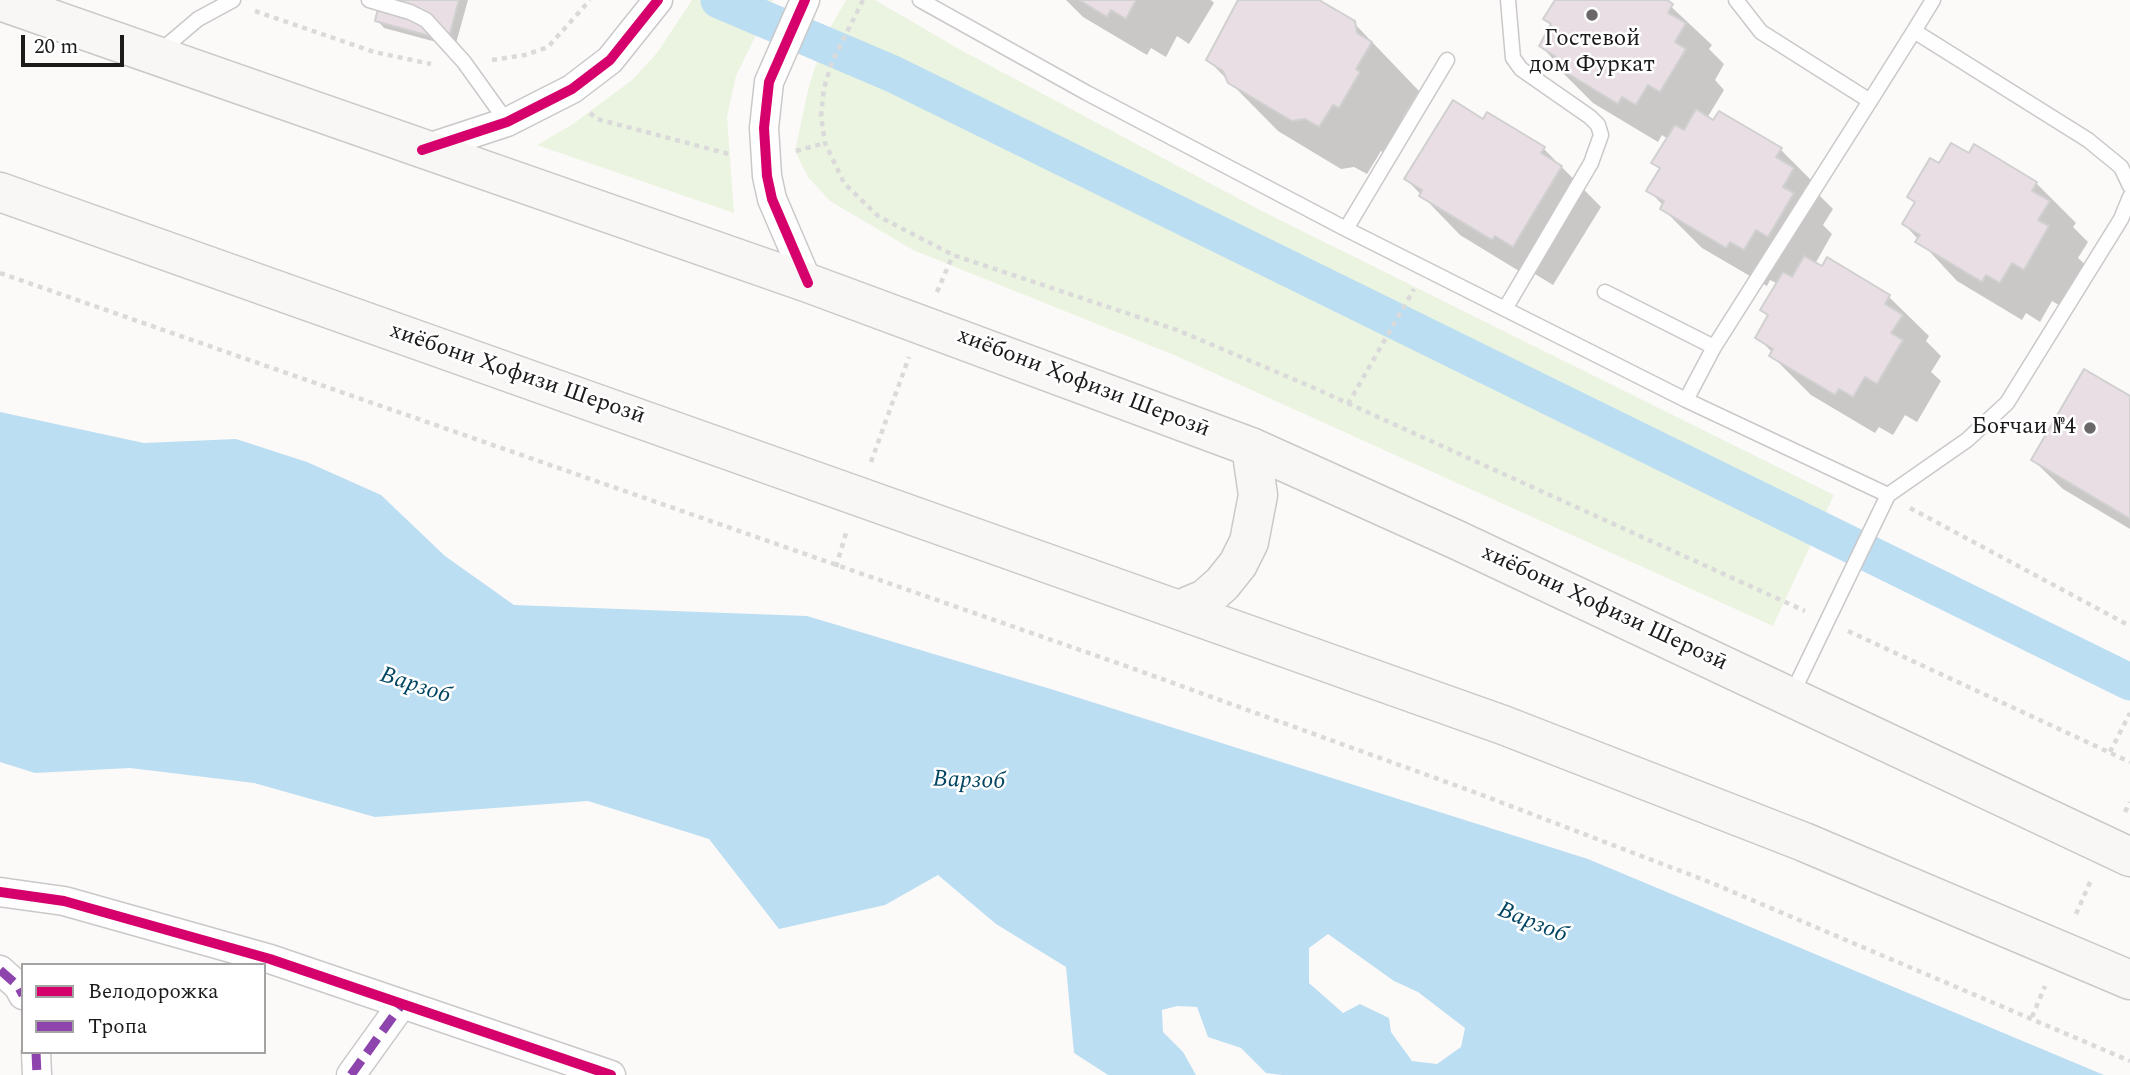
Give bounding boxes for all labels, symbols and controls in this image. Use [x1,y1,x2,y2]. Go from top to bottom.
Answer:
marker: Гостевой дом Фуркат [1584,7,1600,23]
scale bar [24,21,128,65]
place label: Гостевой дом Фуркат [1529,26,1655,80]
text: 20 m [34,31,78,63]
street label: хиёбони Ҳофизи Шерозӣ [386,318,648,432]
street label: хиёбони Ҳофизи Шерозӣ [953,323,1213,445]
place label: Боғчаи №4 [1971,414,2076,442]
marker: Боғчаи №4 [2082,420,2098,436]
street label: хиёбони Ҳофизи Шерозӣ [1477,540,1731,678]
water label: Варзоб [376,662,454,712]
water label: Варзоб [932,766,1006,798]
water label: Варзоб [1493,897,1571,951]
legend [21,963,266,1054]
text: Велодорожка [88,976,219,1008]
text: Тропа [88,1011,147,1043]

